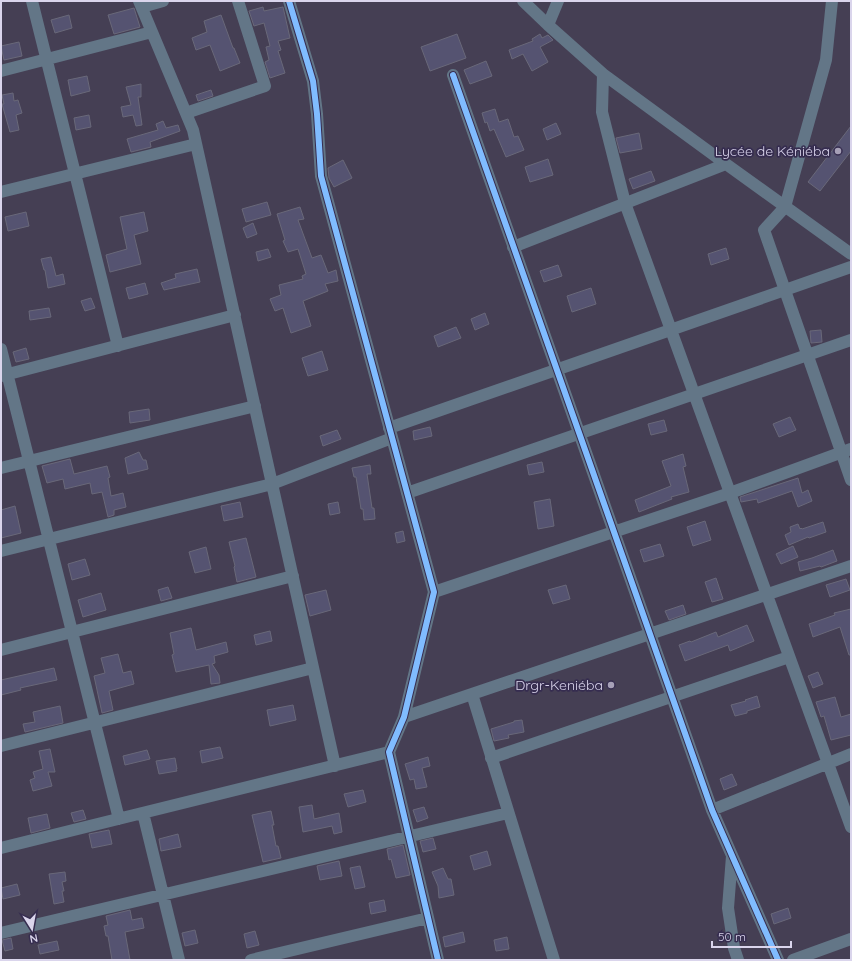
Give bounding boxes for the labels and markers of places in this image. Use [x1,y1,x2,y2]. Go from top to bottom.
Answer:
place label: Lycée de Kéniéba [715,142,830,160]
marker: Lycée de Kéniéba [833,146,843,156]
place label: Drgr-Keniéba [515,676,603,694]
marker: Drgr-Keniéba [606,680,616,690]

